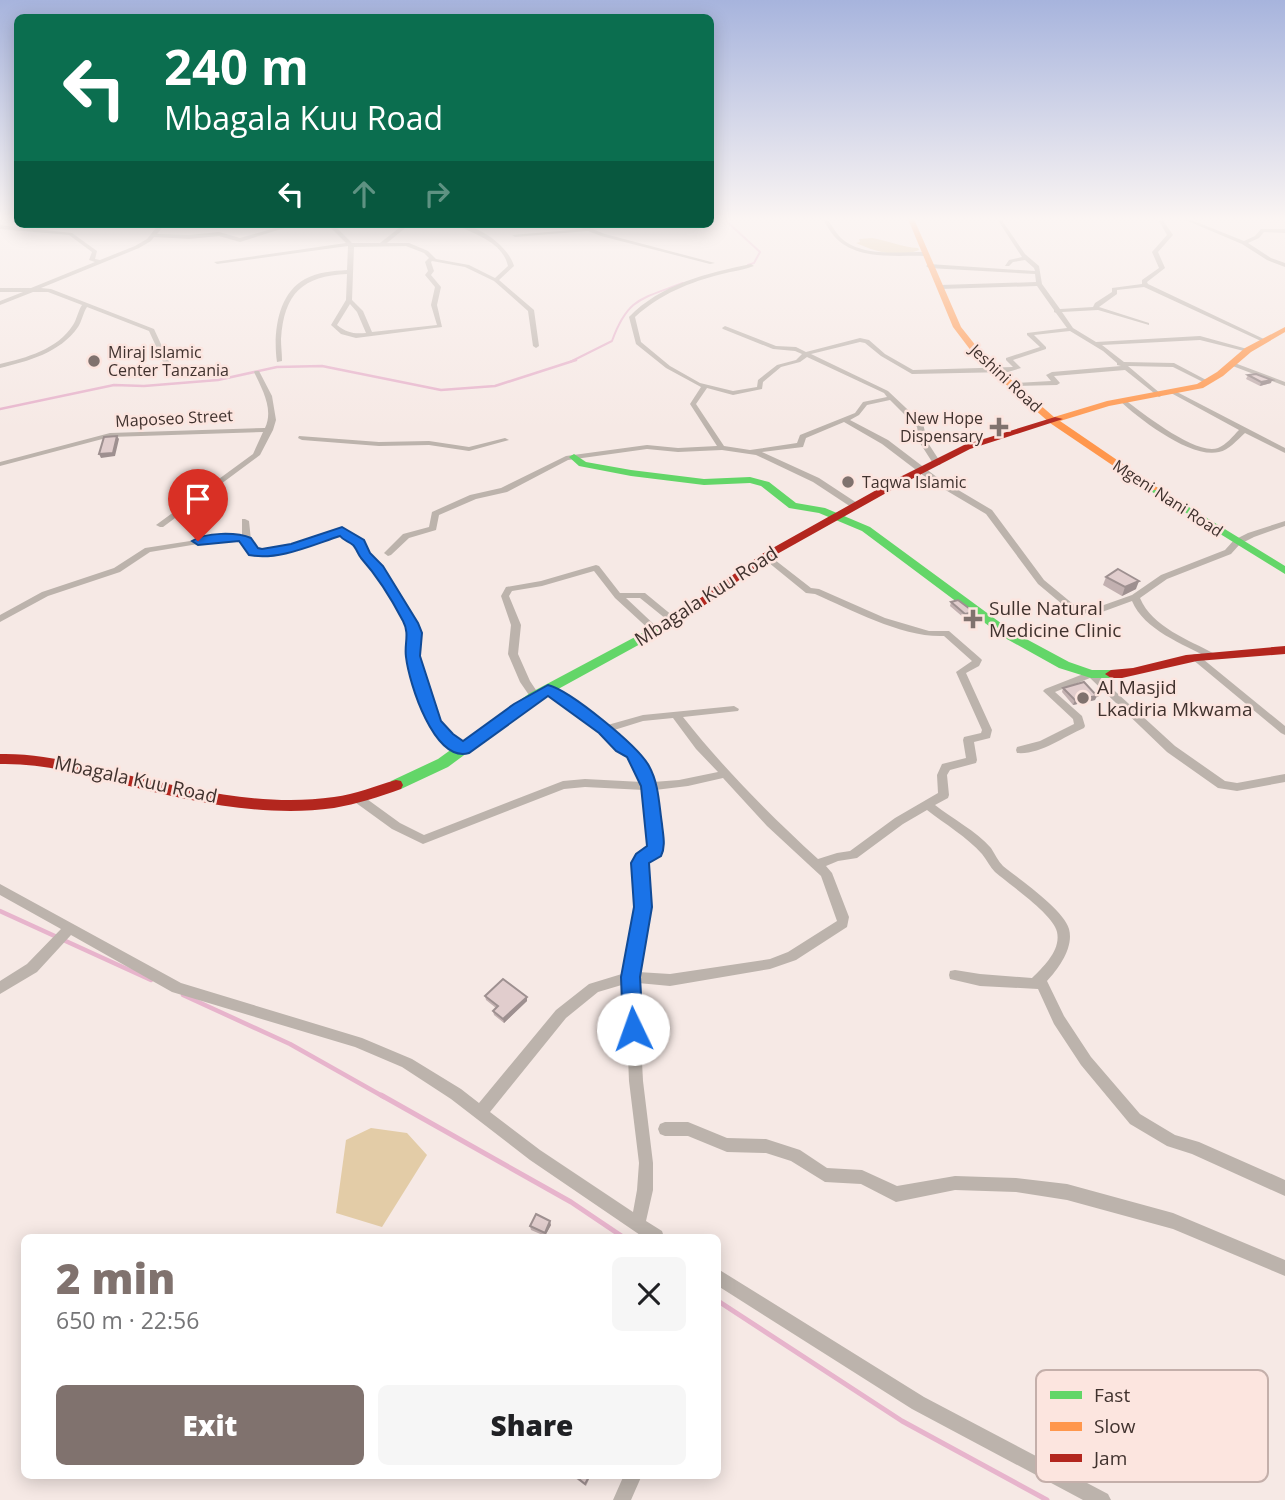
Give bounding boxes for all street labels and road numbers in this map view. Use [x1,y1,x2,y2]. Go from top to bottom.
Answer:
street label: Jeshini Road [964,338,1047,417]
street label: Maposeo Street [115,404,234,432]
street label: Mgeni Nani Road [1109,454,1227,542]
street label: Mbagala Kuu Road [629,540,783,652]
street label: Mbagala Kuu Road [52,749,220,809]

